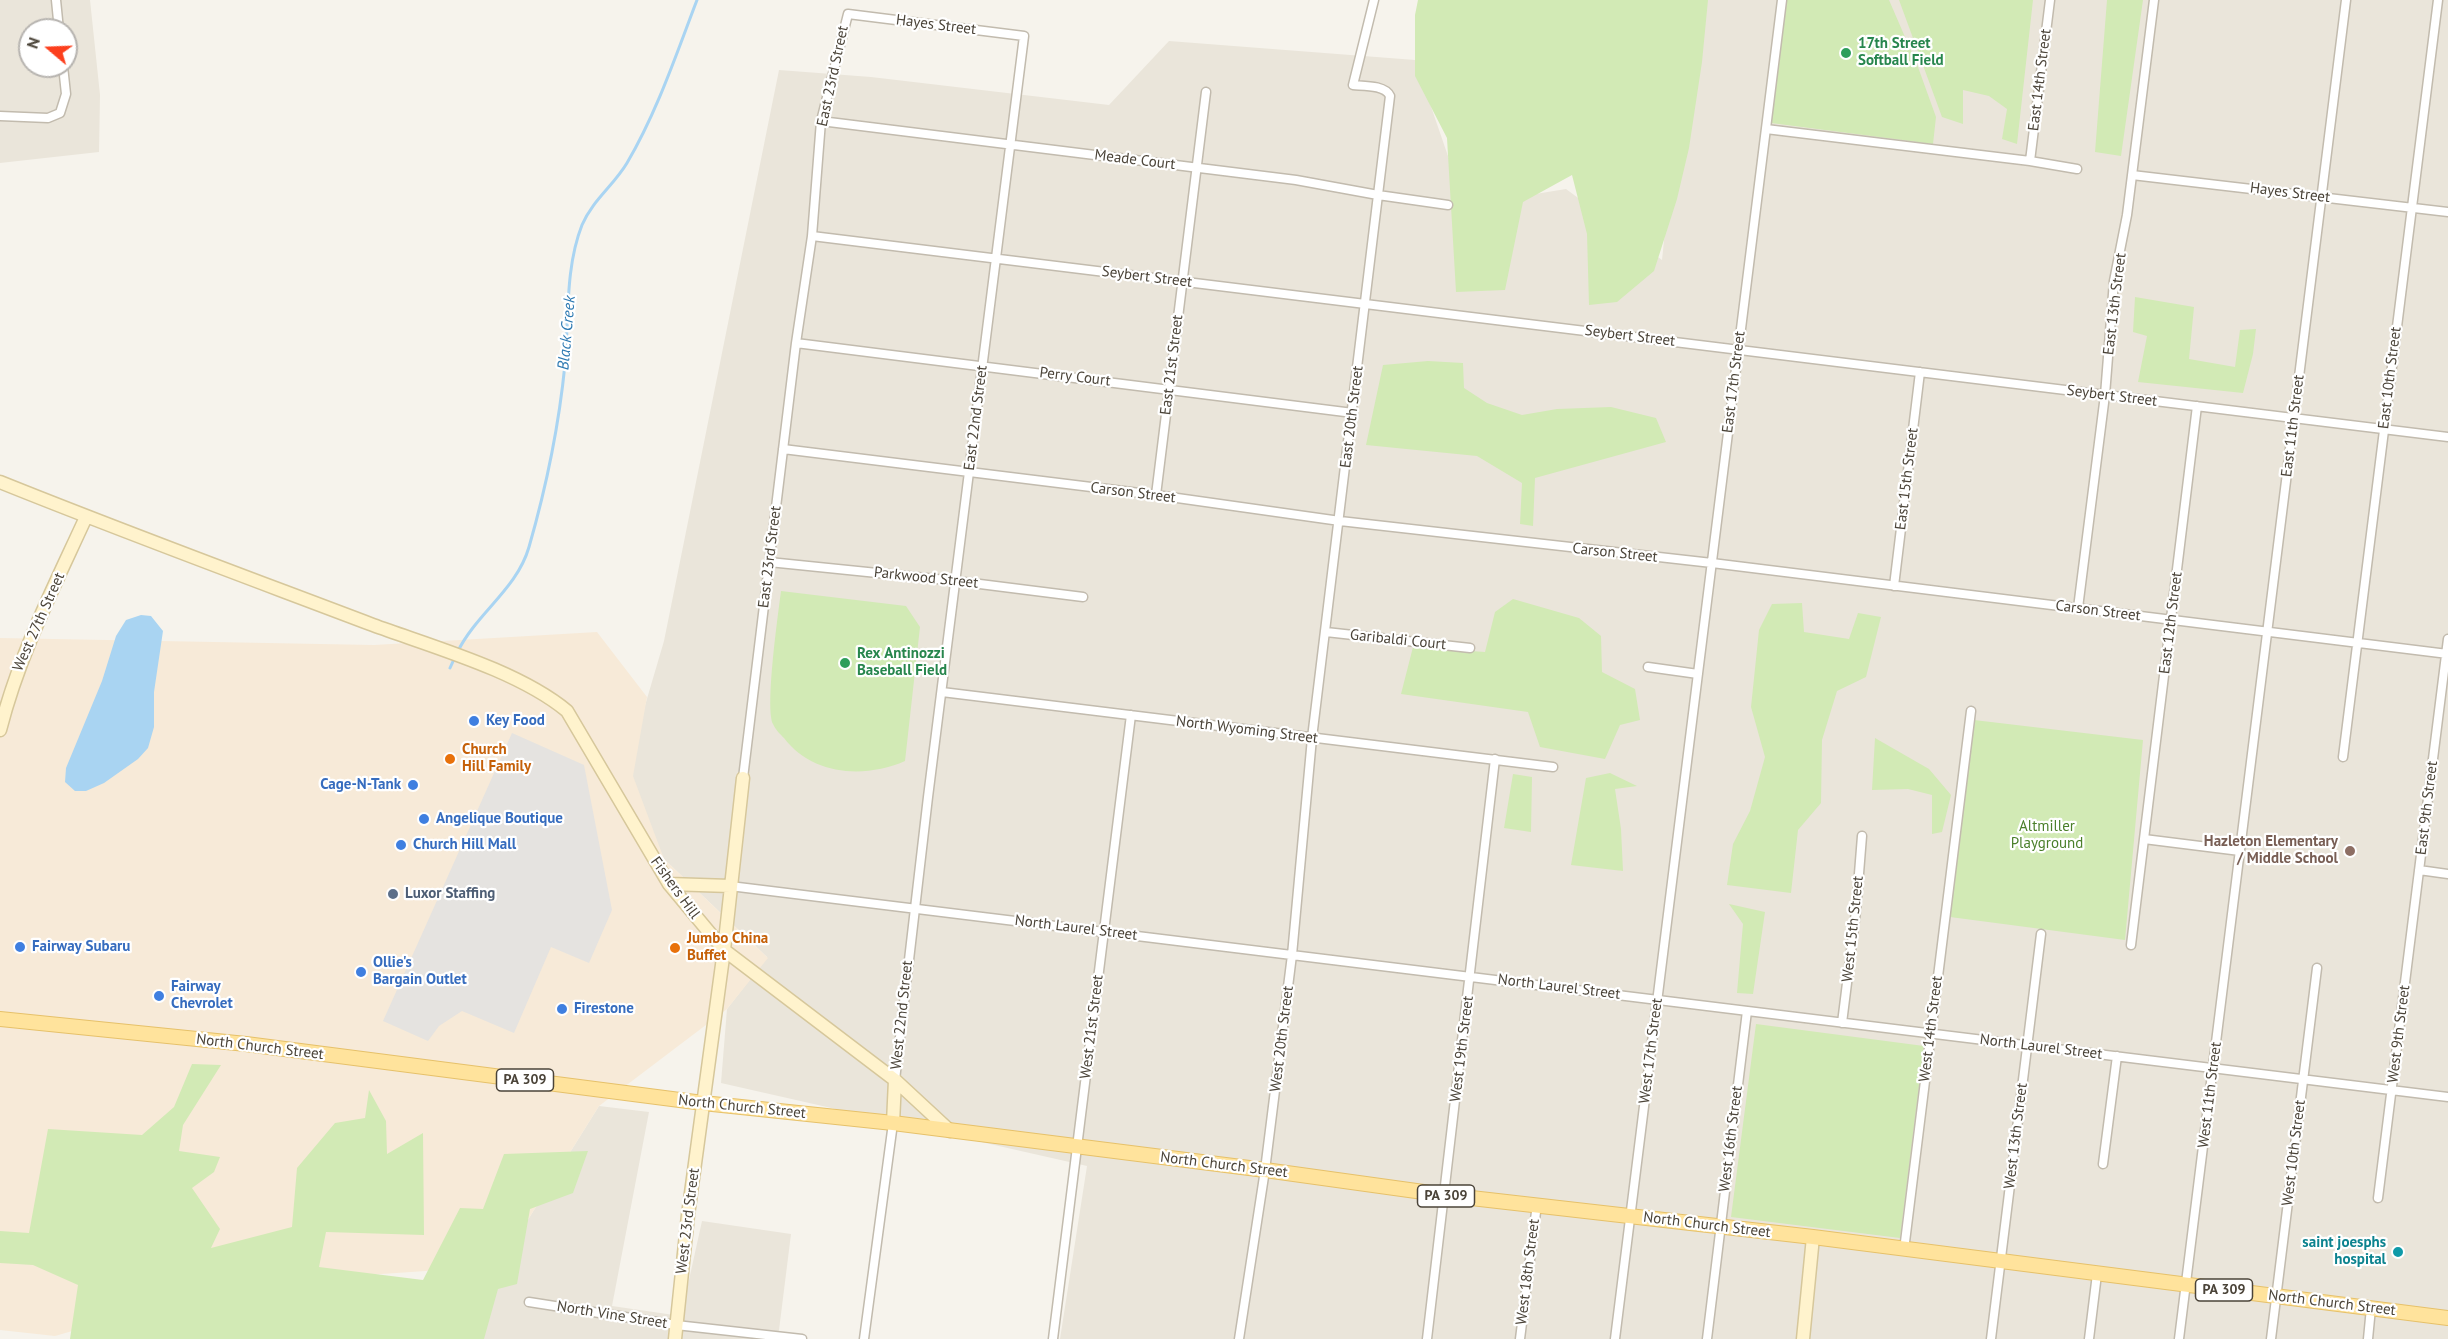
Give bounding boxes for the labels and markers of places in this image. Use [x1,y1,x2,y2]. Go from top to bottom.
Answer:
place label: 17th Street Softball Field [1858,35,1944,70]
marker: 17th Street Softball Field [1839,46,1853,60]
place label: Rex Antinozzi Baseball Field [857,645,947,680]
marker: Rex Antinozzi Baseball Field [838,656,852,670]
place label: Key Food [486,712,545,730]
marker: Key Food [467,714,481,728]
place label: Church Hill Family [462,741,531,776]
marker: Church Hill Family [443,752,457,766]
place label: Cage-N-Tank [320,776,401,794]
marker: Cage-N-Tank [406,778,420,792]
place label: Angelique Boutique [436,810,563,828]
marker: Angelique Boutique [417,812,431,826]
place label: Hazleton Elementary / Middle School [2204,833,2338,868]
place label: Church Hill Mall [413,836,516,854]
marker: Church Hill Mall [394,838,408,852]
marker: Hazleton Elementary / Middle School [2343,844,2357,858]
place label: Luxor Staffing [405,885,495,903]
marker: Luxor Staffing [386,887,400,901]
place label: Jumbo China Buffet [687,930,768,965]
place label: Fairway Subaru [32,938,130,956]
marker: Fairway Subaru [13,940,27,954]
marker: Jumbo China Buffet [668,941,682,955]
place label: Ollie's Bargain Outlet [373,954,467,989]
marker: Ollie's Bargain Outlet [354,965,368,979]
place label: Fairway Chevrolet [171,978,233,1013]
marker: Fairway Chevrolet [152,989,166,1003]
place label: Firestone [574,1000,634,1018]
marker: Firestone [555,1002,569,1016]
place label: saint joesphs hospital [2302,1234,2386,1269]
marker: saint joesphs hospital [2391,1245,2405,1259]

